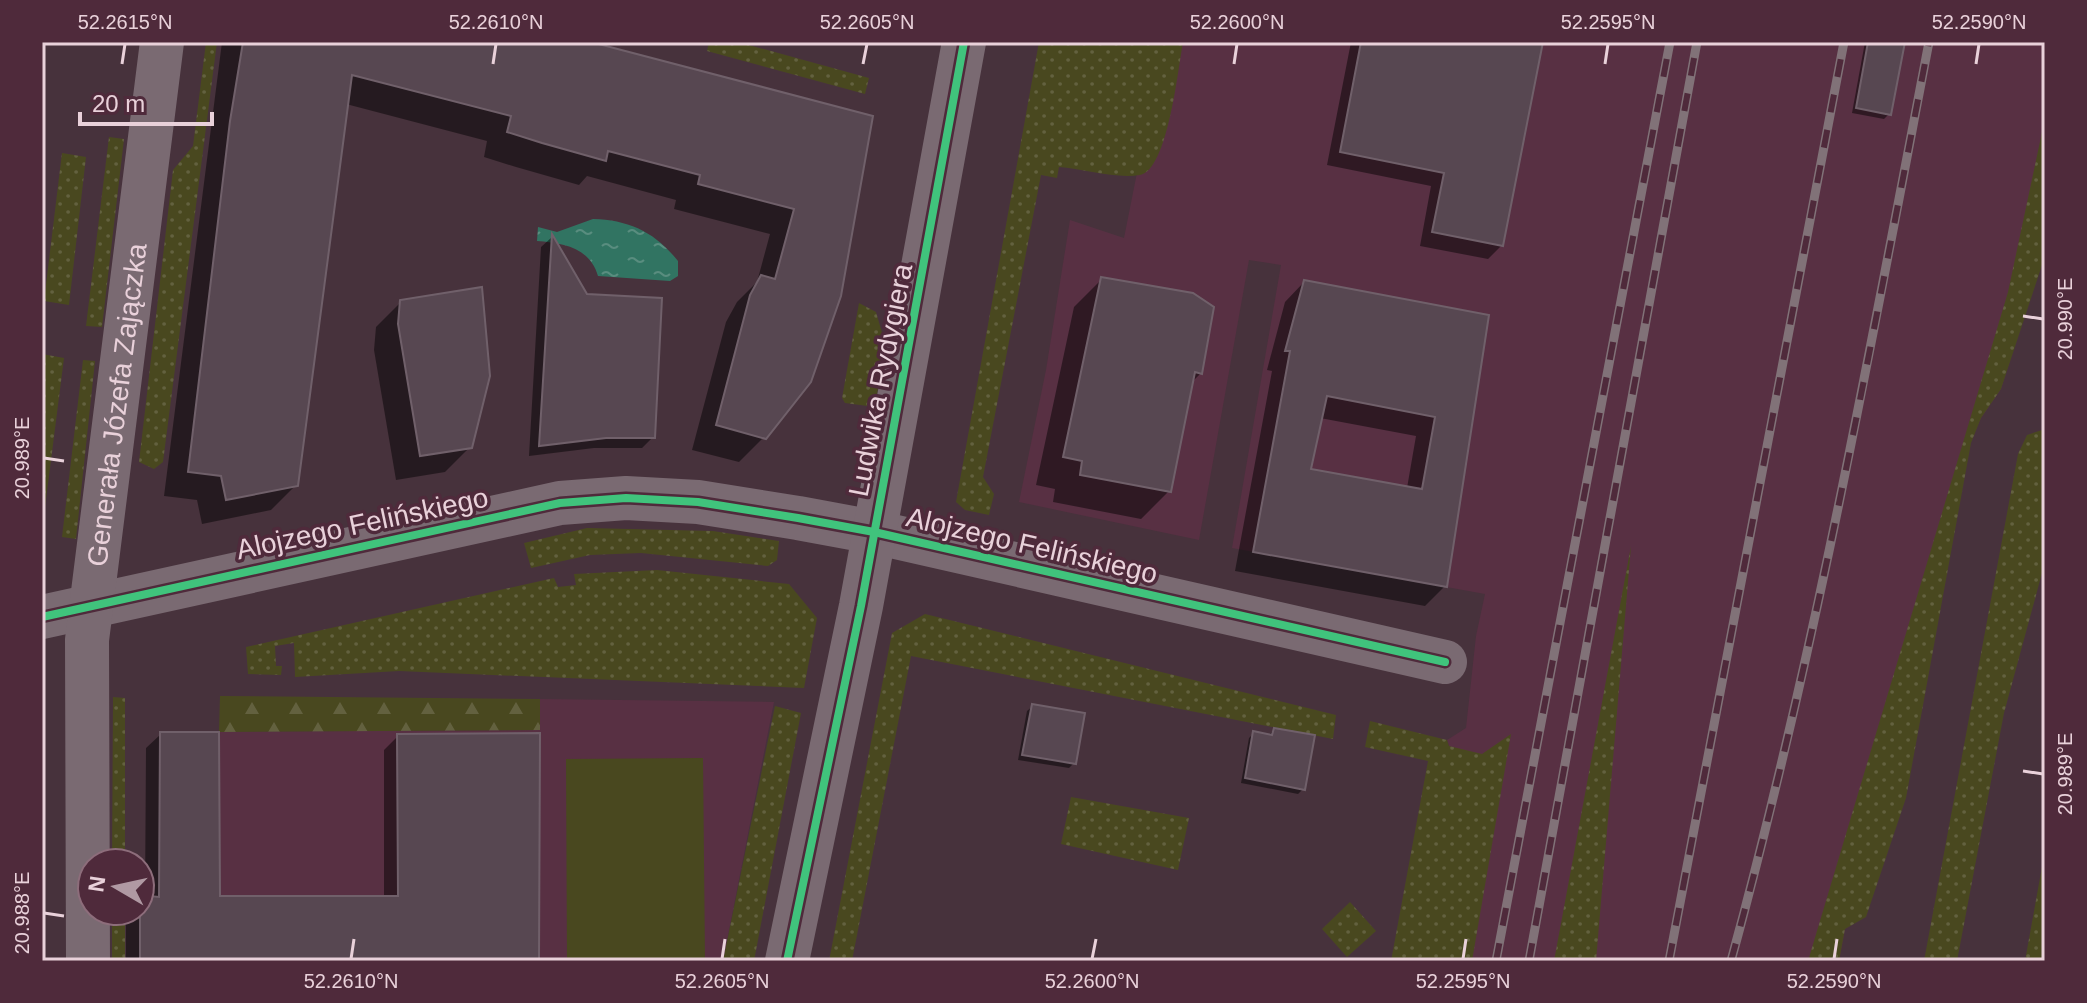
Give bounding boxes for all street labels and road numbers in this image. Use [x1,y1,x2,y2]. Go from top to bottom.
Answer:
street label: Generała Józefa Zajączka [81,241,153,568]
street label: Ludwika Rydygiera [843,261,918,499]
street label: Alojzego Felińskiego [233,482,491,565]
street label: Alojzego Felińskiego [903,501,1160,589]

